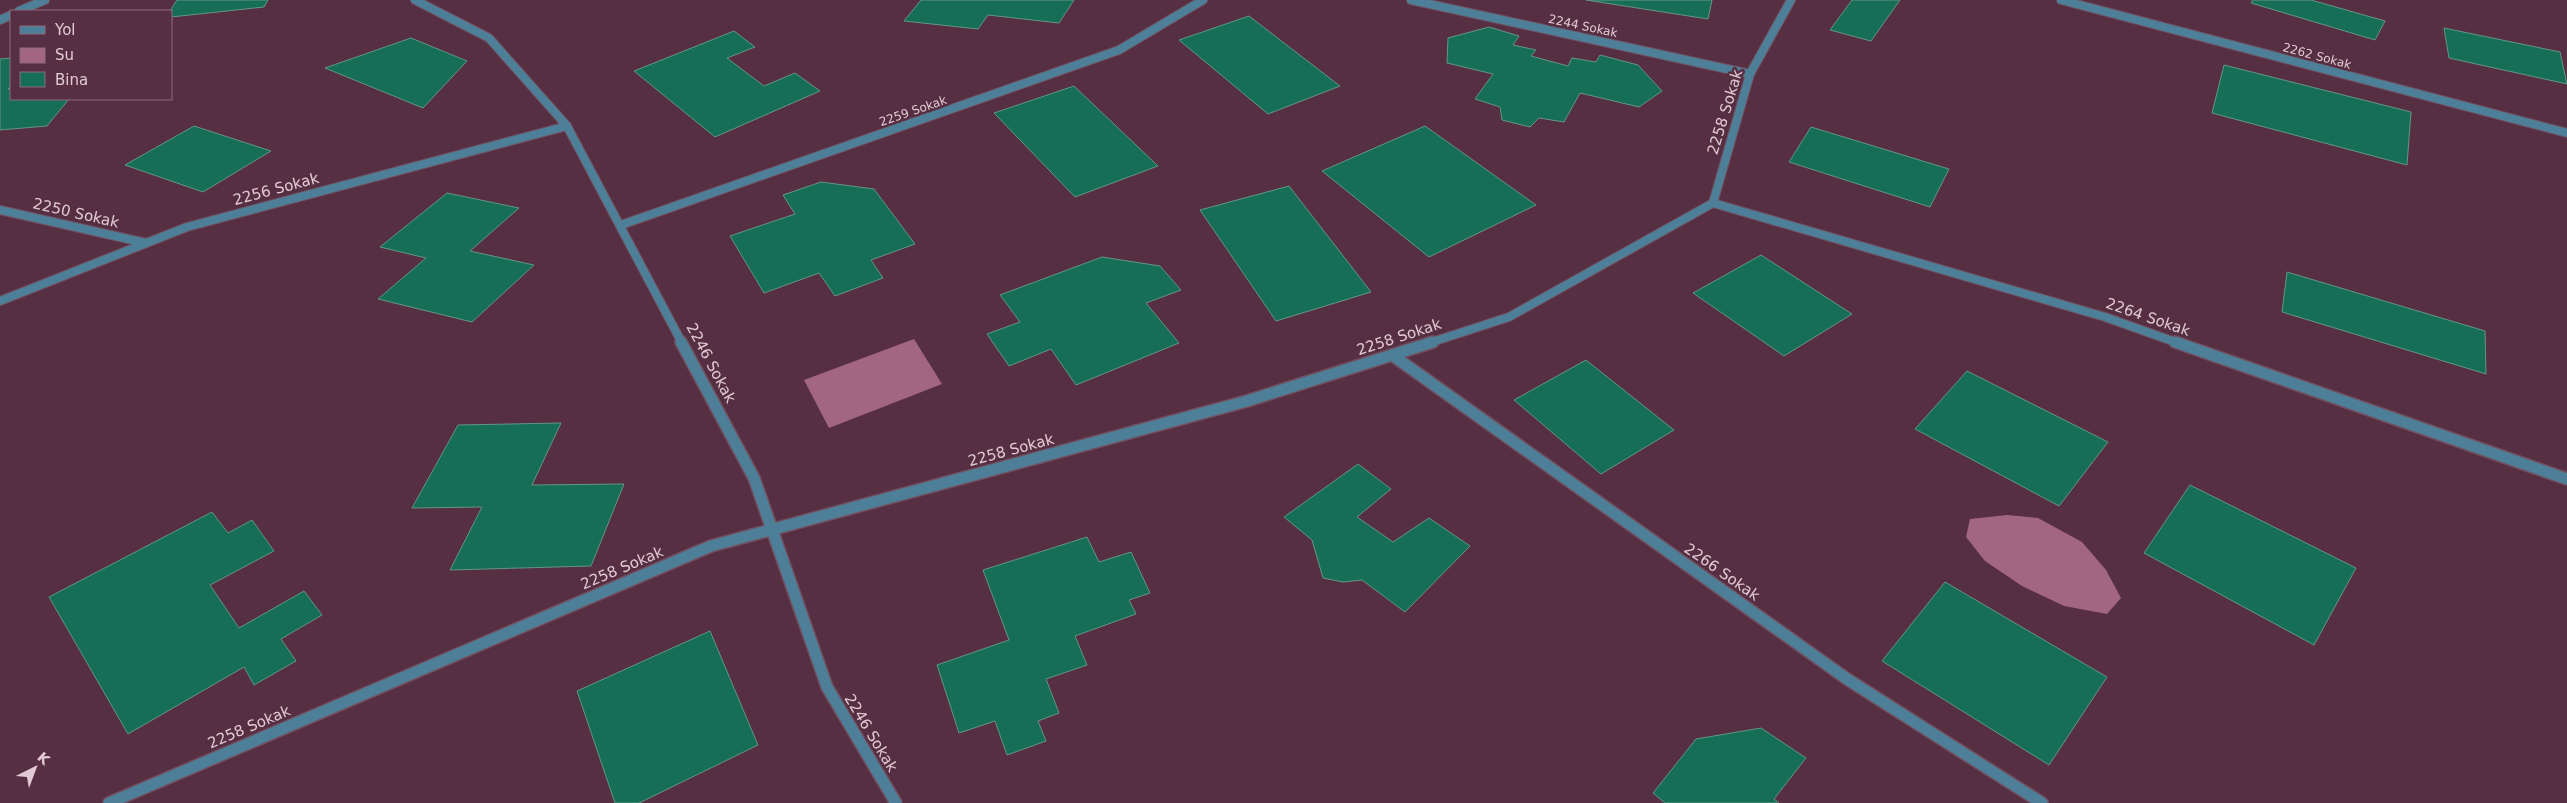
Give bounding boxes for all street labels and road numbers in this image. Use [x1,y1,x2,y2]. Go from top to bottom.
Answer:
street label: 2244 Sokak [1547,12,1619,40]
street label: 2262 Sokak [2281,40,2353,72]
street label: 2258 Sokak [1704,67,1747,157]
street label: 2259 Sokak [877,93,949,129]
street label: 2256 Sokak [231,169,321,209]
street label: 2250 Sokak [31,194,121,232]
street label: 2264 Sokak [2103,294,2193,340]
street label: 2258 Sokak [1354,315,1444,359]
street label: 2246 Sokak [682,320,740,406]
street label: 2258 Sokak [966,430,1056,470]
street label: 2266 Sokak [1681,539,1763,605]
street label: 2258 Sokak [578,542,666,593]
street label: 2246 Sokak [841,691,902,776]
street label: 2258 Sokak [205,701,293,752]

